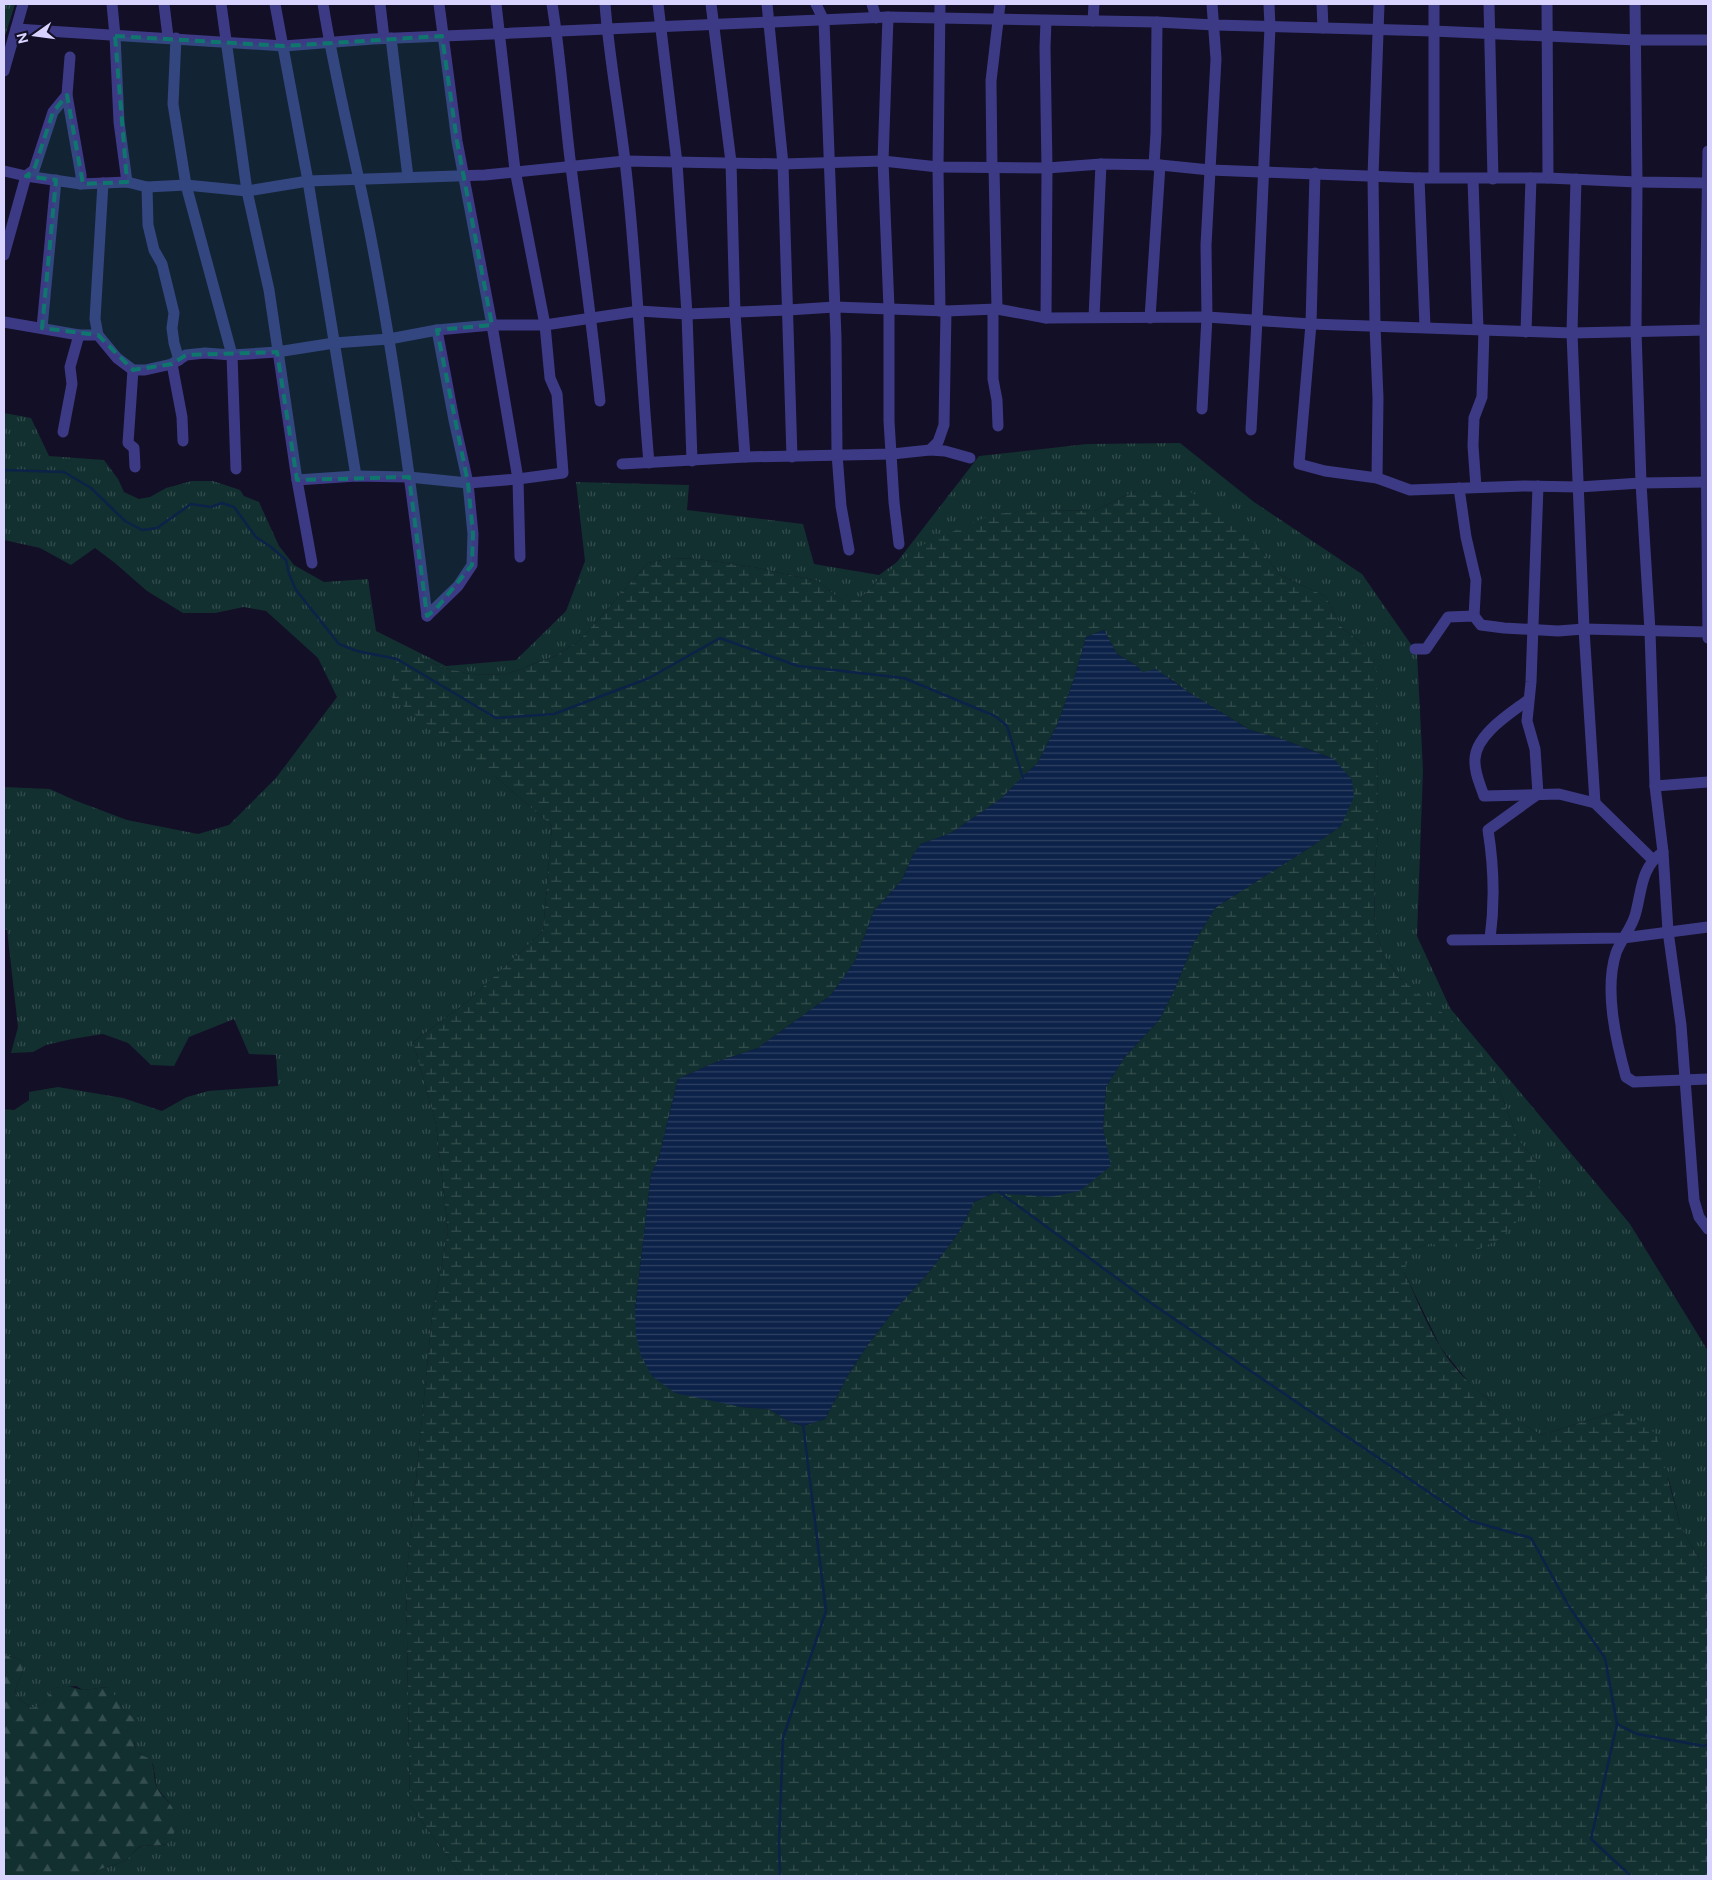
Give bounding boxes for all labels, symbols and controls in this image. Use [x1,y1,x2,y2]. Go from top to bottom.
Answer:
north arrow [10,10,60,60]
text: N [13,31,32,45]

